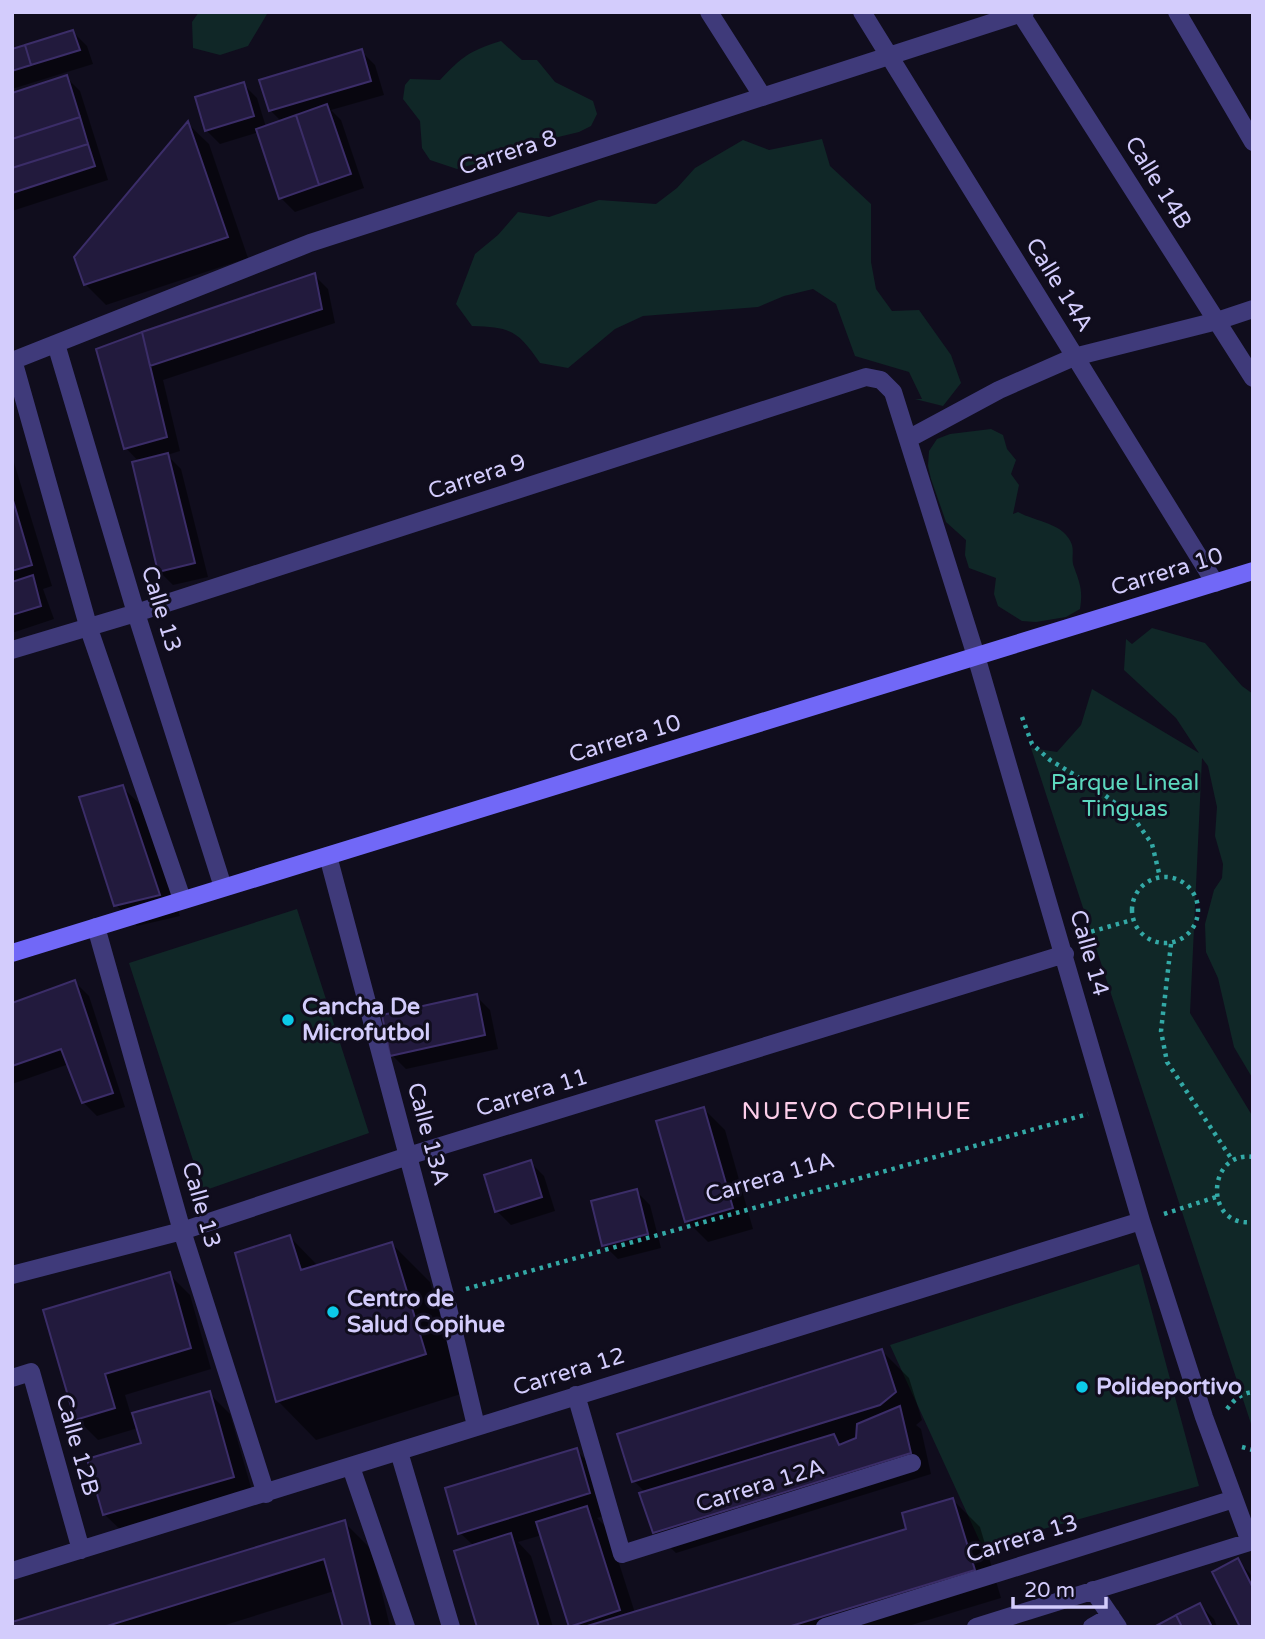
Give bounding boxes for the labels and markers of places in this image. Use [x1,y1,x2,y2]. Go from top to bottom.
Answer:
place label: Cancha De Microfutbol [302,993,430,1047]
marker: Cancha De Microfutbol [280,1012,296,1028]
place label: Centro de Salud Copihue [347,1285,505,1339]
marker: Centro de Salud Copihue [325,1304,341,1320]
place label: Polideportivo [1096,1373,1242,1401]
marker: Polideportivo [1074,1379,1090,1395]

